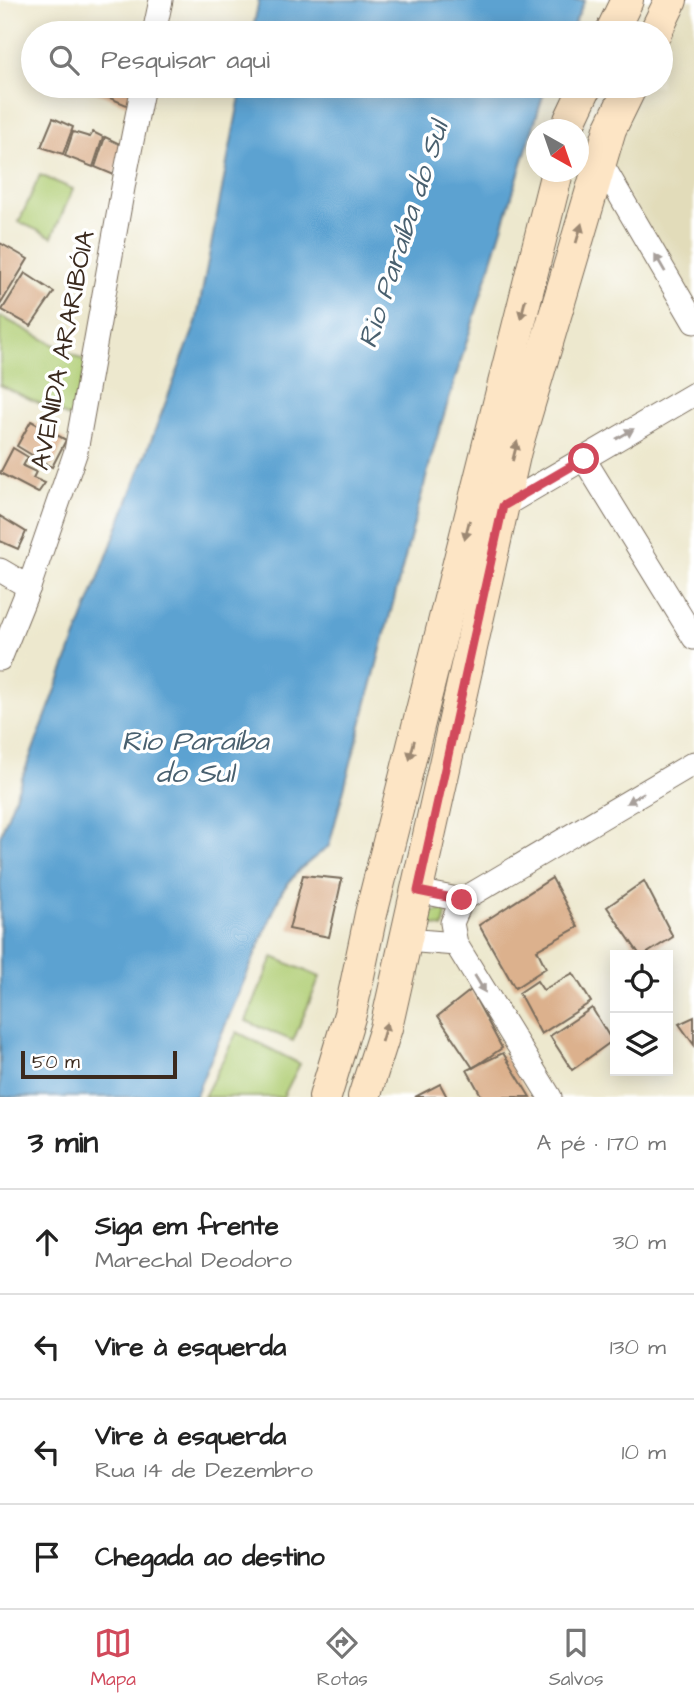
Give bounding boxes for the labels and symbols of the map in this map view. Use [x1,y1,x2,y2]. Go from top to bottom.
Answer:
water label: Rio Paraíba do Sul [348,113,460,353]
north arrow [526,119,589,182]
one-way arrow [575,222,585,243]
street label: AVENIDA ARARIBÓIA [22,227,104,473]
one-way arrow [654,254,666,273]
one-way arrow [517,298,528,320]
one-way arrow [616,428,635,441]
one-way arrow [510,440,521,462]
route start [568,443,599,474]
one-way arrow [461,519,472,541]
water label: Rio Paraíba do Sul [121,722,270,793]
one-way arrow [406,739,417,761]
one-way arrow [626,791,645,804]
route end [446,884,477,915]
one-way arrow [474,974,487,993]
one-way arrow [380,1021,390,1042]
scale bar [21,1048,177,1080]

